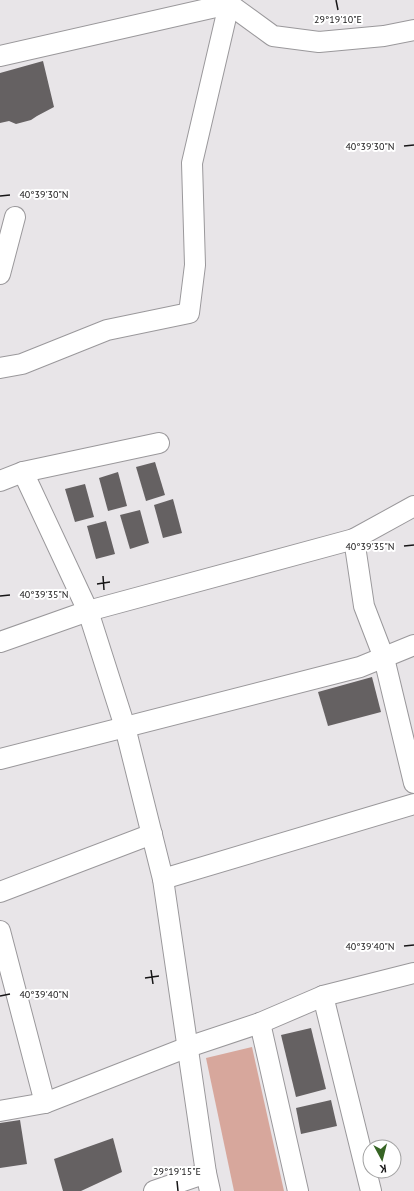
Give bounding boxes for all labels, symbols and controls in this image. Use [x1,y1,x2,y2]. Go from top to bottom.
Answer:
text: 29°19'10"E [314,13,362,26]
text: 40°39'30"N [345,140,395,153]
text: 40°39'30"N [19,188,69,201]
text: 40°39'35"N [345,540,395,553]
text: 40°39'35"N [19,588,69,601]
text: 40°39'40"N [345,940,395,953]
text: 40°39'40"N [19,988,69,1001]
north arrow [362,1139,402,1179]
text: K [379,1162,387,1176]
text: 29°19'15"E [153,1165,201,1178]

